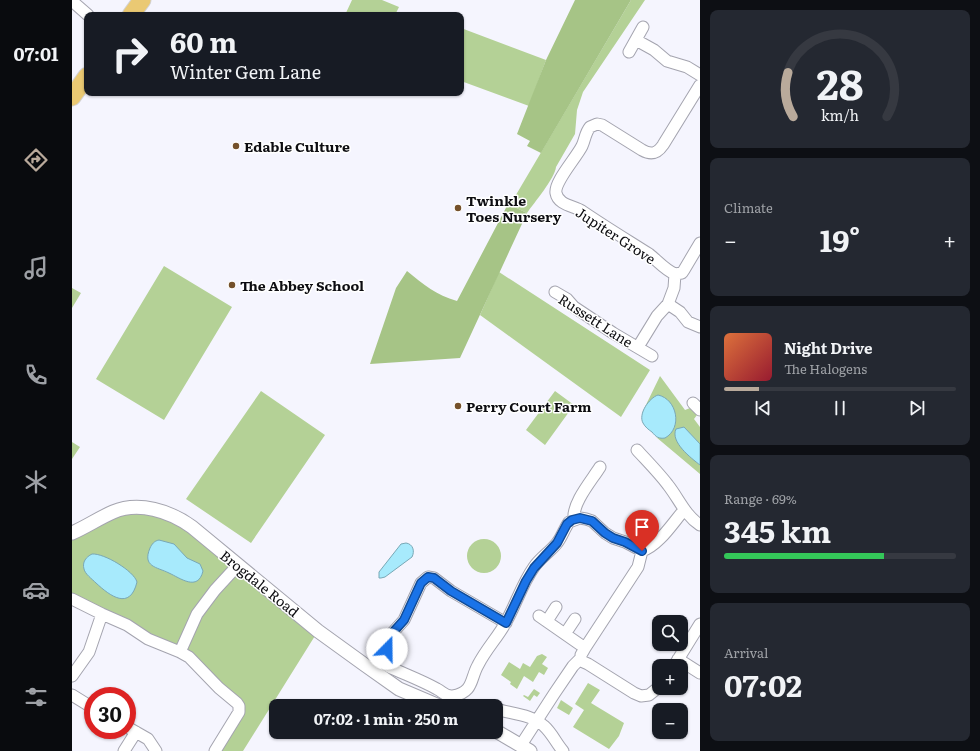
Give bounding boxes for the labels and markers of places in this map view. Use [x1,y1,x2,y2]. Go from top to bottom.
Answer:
place label: Edable Culture [244,136,350,156]
marker: Edable Culture [231,141,241,151]
place label: Twinkle Toes Nursery [466,190,562,226]
marker: Twinkle Toes Nursery [453,203,463,213]
place label: The Abbey School [240,275,364,295]
marker: The Abbey School [227,280,237,290]
place label: Perry Court Farm [466,396,592,416]
marker: Perry Court Farm [453,401,463,411]
pin [625,510,659,551]

